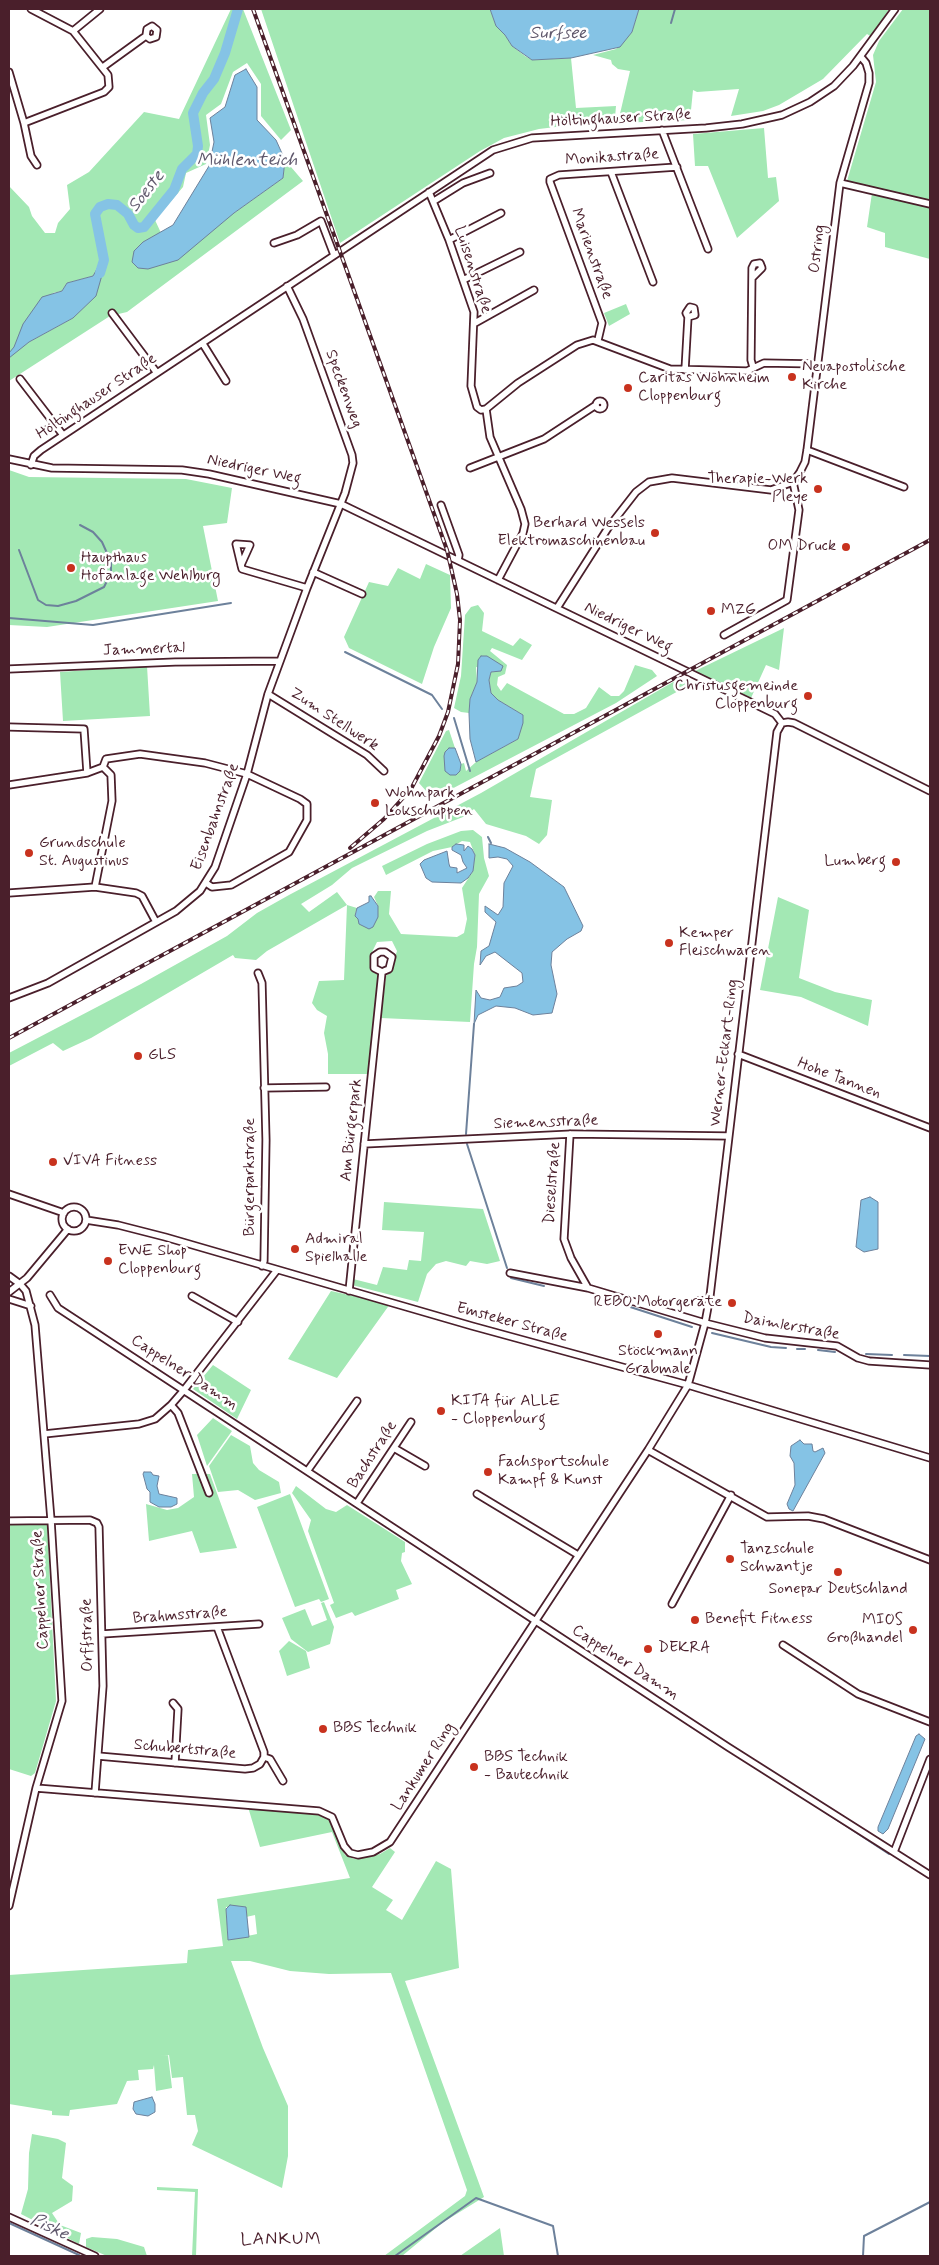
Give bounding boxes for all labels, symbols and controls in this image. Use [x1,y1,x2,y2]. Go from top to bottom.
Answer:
water label: Surfsee [529,23,587,45]
street label: Höltinghauser Straße [550,106,692,132]
street label: Monikastraße [565,145,659,171]
water label: Mühlenteich [197,150,297,172]
water label: Soeste [124,167,170,217]
street label: Marienstraße [566,206,616,302]
street label: Luisenstraße [449,224,495,316]
street label: Ostring [806,224,830,274]
street label: Speckenweg [320,347,366,431]
street label: Höltinghauser Straße [33,350,161,444]
place label: Neuapostolische Kirche [802,358,906,396]
place label: Caritas Wohnheim Cloppenburg [638,369,770,407]
marker: Neuapostolische Kirche [786,371,798,383]
marker: Caritas Wohnheim Cloppenburg [622,382,634,394]
street label: Niedriger Weg [205,451,303,489]
place label: Therapie-Werk Pleye [707,470,808,508]
marker: Therapie-Werk Pleye [812,483,824,495]
place label: Berhard Wessels Elektromaschinenbau [498,514,645,552]
marker: Berhard Wessels Elektromaschinenbau [649,527,661,539]
place label: OM Druck [768,537,836,557]
marker: OM Druck [840,541,852,553]
place label: Haupthaus Hofanlage Wehlburg [81,549,221,587]
marker: Haupthaus Hofanlage Wehlburg [65,562,77,574]
street label: Niedriger Weg [581,598,675,658]
place label: MZG [721,601,756,621]
marker: MZG [705,605,717,617]
street label: Jammertal [103,639,185,661]
place label: Christusgemeinde Cloppenburg [674,677,798,715]
street label: Zum Stellwerk [286,684,382,756]
marker: Christusgemeinde Cloppenburg [802,690,814,702]
street label: Eisenbahnstraße [188,761,244,873]
place label: Wohnpark Lokschuppen [385,784,473,822]
marker: Wohnpark Lokschuppen [369,797,381,809]
place label: Grundschule St. Augustinus [39,834,129,872]
marker: Grundschule St. Augustinus [23,847,35,859]
place label: Lumberg [824,852,886,872]
marker: Lumberg [890,856,902,868]
place label: Kemper Fleischwaren [679,924,771,962]
marker: Kemper Fleischwaren [663,937,675,949]
street label: Werner-Eckart-Ring [706,978,744,1128]
place label: GLS [148,1046,176,1066]
marker: GLS [132,1050,144,1062]
street label: Hohe Tannen [794,1054,884,1104]
street label: Am Bürgerpark [337,1078,367,1182]
street label: Siemensstraße [493,1112,599,1134]
street label: Bürgerparkstraße [241,1118,261,1236]
street label: Dieselstraße [541,1141,565,1225]
place label: VIVA Fitness [63,1152,157,1172]
marker: VIVA Fitness [47,1156,59,1168]
place label: Admiral Spielhalle [305,1230,367,1268]
place label: EWE Shop Cloppenburg [118,1242,201,1280]
marker: Admiral Spielhalle [289,1243,301,1255]
marker: EWE Shop Cloppenburg [102,1255,114,1267]
place label: REBO Motorgeräte [594,1293,722,1313]
marker: REBO Motorgeräte [726,1297,738,1309]
street label: Emsteker Straße [454,1299,570,1347]
street label: Daimlerstraße [741,1309,841,1345]
marker: Stöckmann Grabmale [652,1328,664,1340]
street label: Cappelner Damm [127,1331,241,1415]
place label: Stöckmann Grabmale [618,1342,698,1380]
place label: KITA für ALLE - Cloppenburg [451,1392,560,1430]
marker: KITA für ALLE - Cloppenburg [435,1405,447,1417]
street label: Bachstraße [344,1418,402,1492]
place label: Fachsportschule Kampf & Kunst [498,1453,609,1491]
marker: Fachsportschule Kampf & Kunst [482,1466,494,1478]
street label: Cappelner Straße [28,1530,54,1650]
place label: Tanzschule Schwantje [740,1540,814,1578]
marker: Tanzschule Schwantje [724,1553,736,1565]
marker: Sonepar Deutschland [832,1566,844,1578]
place label: Sonepar Deutschland [768,1580,908,1600]
street label: Orffstraße [78,1598,98,1672]
street label: Brahmsstraße [132,1603,228,1629]
place label: Benefit Fitness [705,1610,813,1630]
place label: MIOS Großhandel [826,1611,903,1649]
marker: Benefit Fitness [689,1614,701,1626]
street label: Cappelner Damm [568,1621,682,1705]
marker: MIOS Großhandel [907,1624,919,1636]
place label: DEKRA [658,1639,710,1659]
marker: DEKRA [642,1643,654,1655]
place label: BBS Technik [333,1719,417,1739]
street label: Lankumer Ring [388,1719,460,1815]
marker: BBS Technik [317,1723,329,1735]
street label: Schubertstraße [133,1736,237,1764]
place label: BBS Technik - Bautechnik [484,1748,569,1786]
marker: BBS Technik - Bautechnik [468,1761,480,1773]
water label: Piske [27,2210,71,2246]
district label: LANKUM [241,2229,321,2251]

